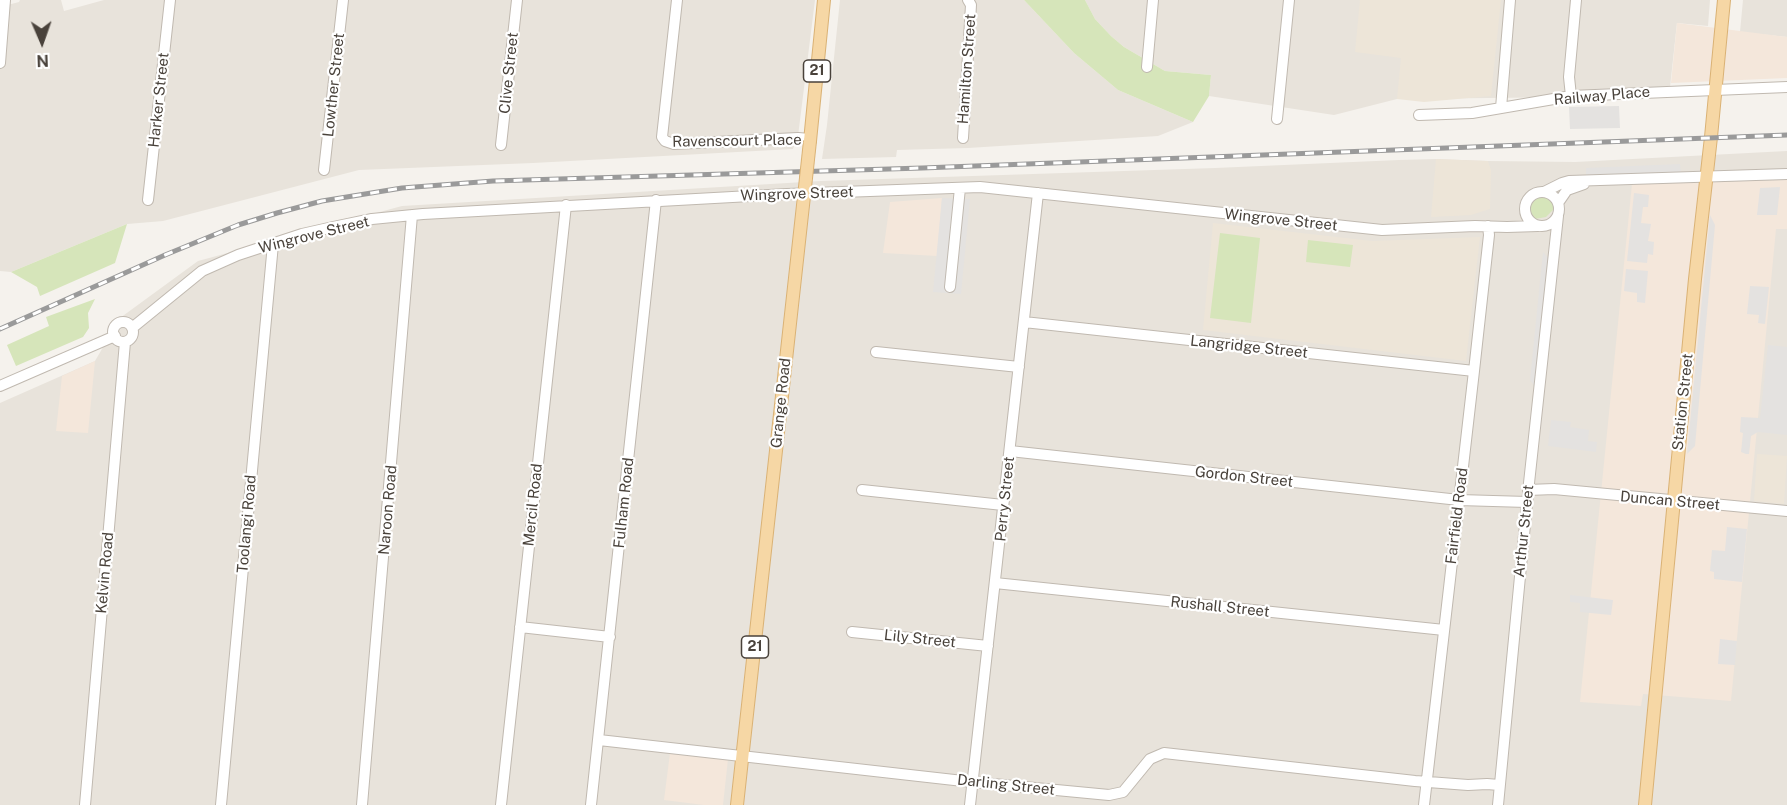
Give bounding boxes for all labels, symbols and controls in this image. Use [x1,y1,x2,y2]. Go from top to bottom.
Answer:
north arrow [12,12,72,72]
street label: Hamilton Street [954,13,980,125]
street label: Clive Street [496,31,522,115]
street label: Lowther Street [320,32,348,138]
text: N [36,51,49,70]
street label: Harker Street [145,52,173,148]
road number: 21 [804,60,830,82]
street label: Railway Place [1553,83,1651,109]
street label: Ravenscourt Place [672,131,802,151]
street label: Wingrove Street [740,183,854,205]
street label: Wingrove Street [1224,205,1338,235]
street label: Wingrove Street [257,213,371,257]
street label: Langridge Street [1189,332,1309,362]
street label: Station Street [1669,353,1697,451]
street label: Grange Road [767,357,795,449]
street label: Perry Street [992,456,1018,542]
street label: Fulham Road [610,457,638,549]
street label: Mercil Road [520,463,546,547]
street label: Gordon Street [1194,463,1294,491]
street label: Naroon Road [375,464,401,556]
street label: Fairfield Road [1442,467,1472,565]
street label: Toolangi Road [234,474,260,574]
street label: Arthur Street [1510,484,1538,578]
street label: Duncan Street [1619,488,1721,514]
street label: Kelvin Road [92,531,118,615]
street label: Rushall Street [1170,593,1270,621]
street label: Lily Street [883,626,957,652]
road number: 21 [742,636,768,658]
street label: Darling Street [956,771,1056,799]

